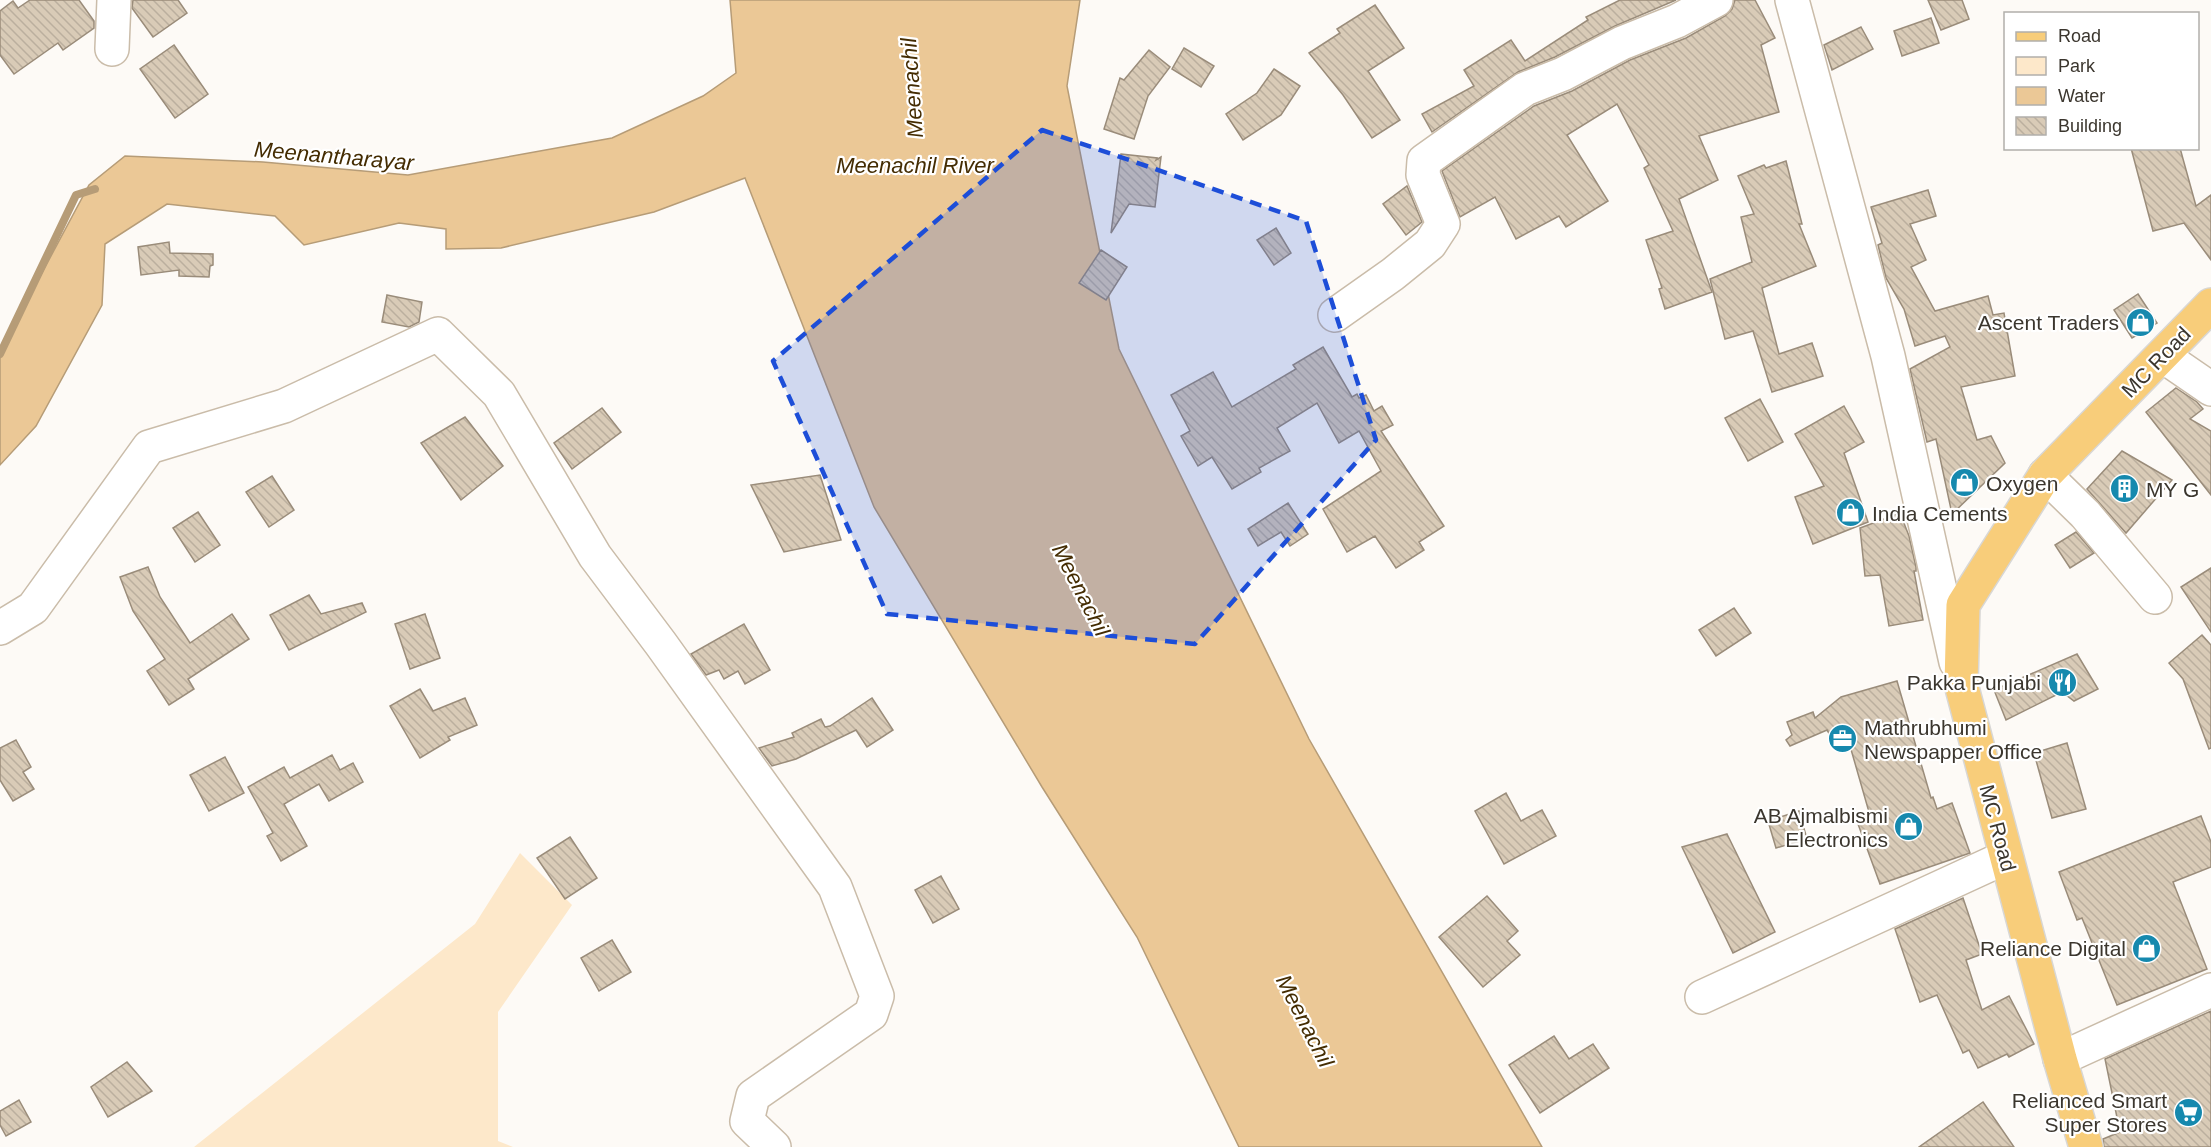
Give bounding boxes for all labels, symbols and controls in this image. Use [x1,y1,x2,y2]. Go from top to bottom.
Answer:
legend [2004,12,2199,150]
text: Road [2058,26,2101,46]
water label: Meenachil [896,36,928,139]
text: Park [2058,56,2096,76]
text: Water [2058,86,2105,106]
text: Building [2058,116,2122,136]
water label: Meenantharayar [253,137,417,176]
water label: Meenachil River [836,153,996,178]
shop icon: Ascent Traders [2124,306,2156,338]
place label: Ascent Traders [1978,311,2119,334]
street label: MC Road [2117,322,2195,402]
shop icon: Oxygen [1949,467,1981,499]
place label: Oxygen [1986,472,2058,495]
building icon: MY G [2109,473,2141,505]
place label: MY G [2146,478,2199,501]
shop icon: India Cements [1835,497,1867,529]
place label: India Cements [1872,502,2007,525]
water label: Meenachil [1047,540,1115,641]
restaurant icon: Pakka Punjabi [2046,666,2078,698]
place label: Pakka Punjabi [1907,671,2041,694]
place label: Mathrubhumi Newspapper Office [1864,716,2042,763]
office icon: Mathrubhumi Newspapper Office [1827,723,1859,755]
street label: MC Road [1975,782,2021,874]
place label: AB Ajmalbismi Electronics [1754,804,1888,851]
shop icon: AB Ajmalbismi Electronics [1893,811,1925,843]
shop icon: Reliance Digital [2131,932,2163,964]
place label: Reliance Digital [1980,937,2126,960]
water label: Meenachil [1271,971,1339,1072]
place label: Relianced Smart Super Stores [2012,1089,2167,1136]
supermarket icon: Relianced Smart Super Stores [2172,1096,2204,1128]

